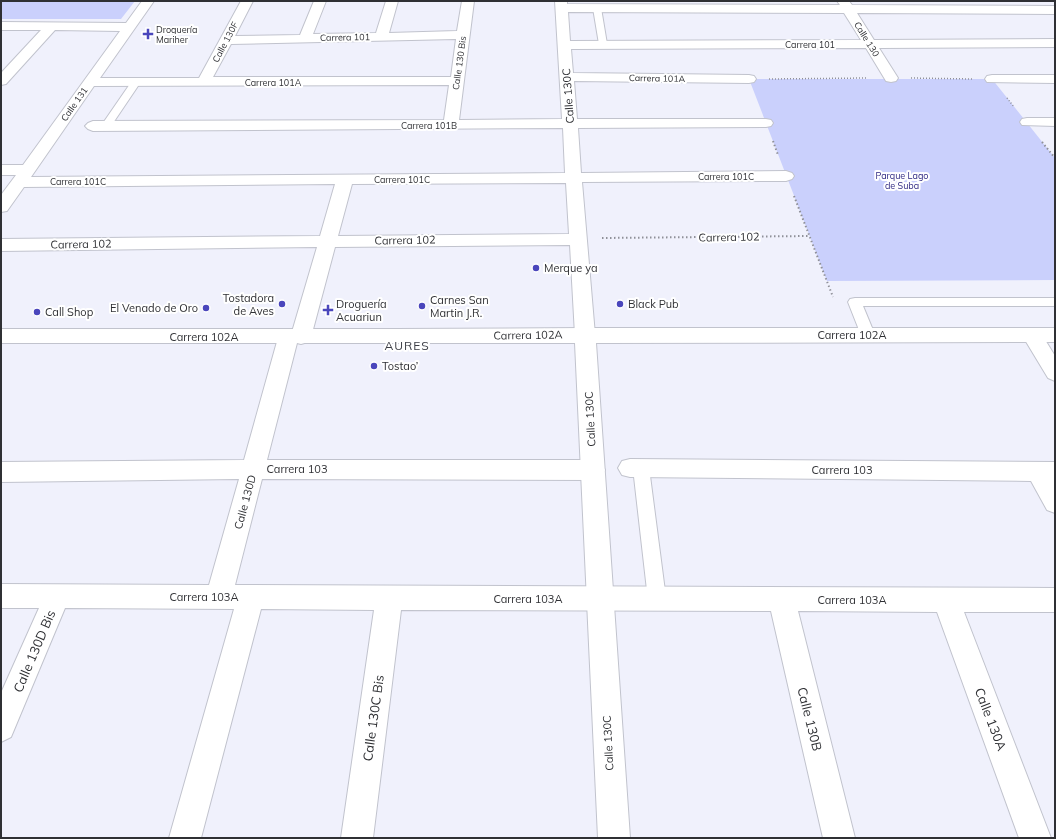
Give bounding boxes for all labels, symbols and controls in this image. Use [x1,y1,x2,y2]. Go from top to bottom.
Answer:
street label: Calle 130 [852,19,882,59]
street label: Calle 130F [210,20,240,64]
place label: Droguería Mariher [156,24,197,45]
marker: Droguería Mariher [143,29,153,39]
street label: Carrera 101 [320,31,370,43]
street label: Calle 130 Bis [450,35,468,91]
street label: Carrera 101 [785,39,835,50]
street label: Calle 130C [559,68,577,124]
street label: Carrera 101A [629,72,686,84]
street label: Carrera 101A [245,77,302,88]
street label: Calle 131 [58,85,90,123]
street label: Carrera 101B [401,120,457,131]
park label: Parque Lago de Suba [876,170,928,191]
street label: Carrera 101C [698,171,754,182]
street label: Carrera 101C [374,174,430,185]
street label: Carrera 101C [50,176,106,187]
street label: Carrera 102 [698,229,760,245]
street label: Carrera 102 [374,232,436,248]
street label: Carrera 102 [50,236,112,252]
place label: Merque ya [544,261,597,275]
marker: Merque ya [531,263,541,273]
place label: Tostadora de Aves [223,291,274,318]
place label: Carnes San Martin J.R. [430,293,489,320]
place label: Droguería Acuariun [336,297,387,324]
place label: Black Pub [628,297,679,311]
marker: Tostadora de Aves [277,299,287,309]
marker: Black Pub [615,299,625,309]
place label: El Venado de Oro [110,301,198,315]
marker: Carnes San Martin J.R. [417,301,427,311]
marker: El Venado de Oro [201,303,211,313]
place label: Call Shop [45,305,94,319]
marker: Droguería Acuariun [323,305,333,315]
marker: Call Shop [32,307,42,317]
street label: Carrera 102A [493,327,563,343]
street label: Carrera 102A [817,328,887,342]
street label: Carrera 102A [169,330,239,344]
district label: AURES [384,338,430,353]
place label: Tostao’ [382,359,418,373]
marker: Tostao’ [369,361,379,371]
street label: Calle 130C [582,391,598,447]
street label: Carrera 103 [266,462,328,476]
street label: Carrera 103 [811,463,873,477]
street label: Calle 130D [231,473,259,531]
street label: Carrera 103A [169,590,239,604]
street label: Carrera 103A [493,592,563,606]
street label: Carrera 103A [817,593,887,607]
street label: Calle 130D Bis [9,607,59,695]
street label: Calle 130C Bis [359,674,387,762]
street label: Calle 130B [794,685,826,753]
street label: Calle 130A [972,685,1010,753]
street label: Calle 130C [600,715,616,771]

